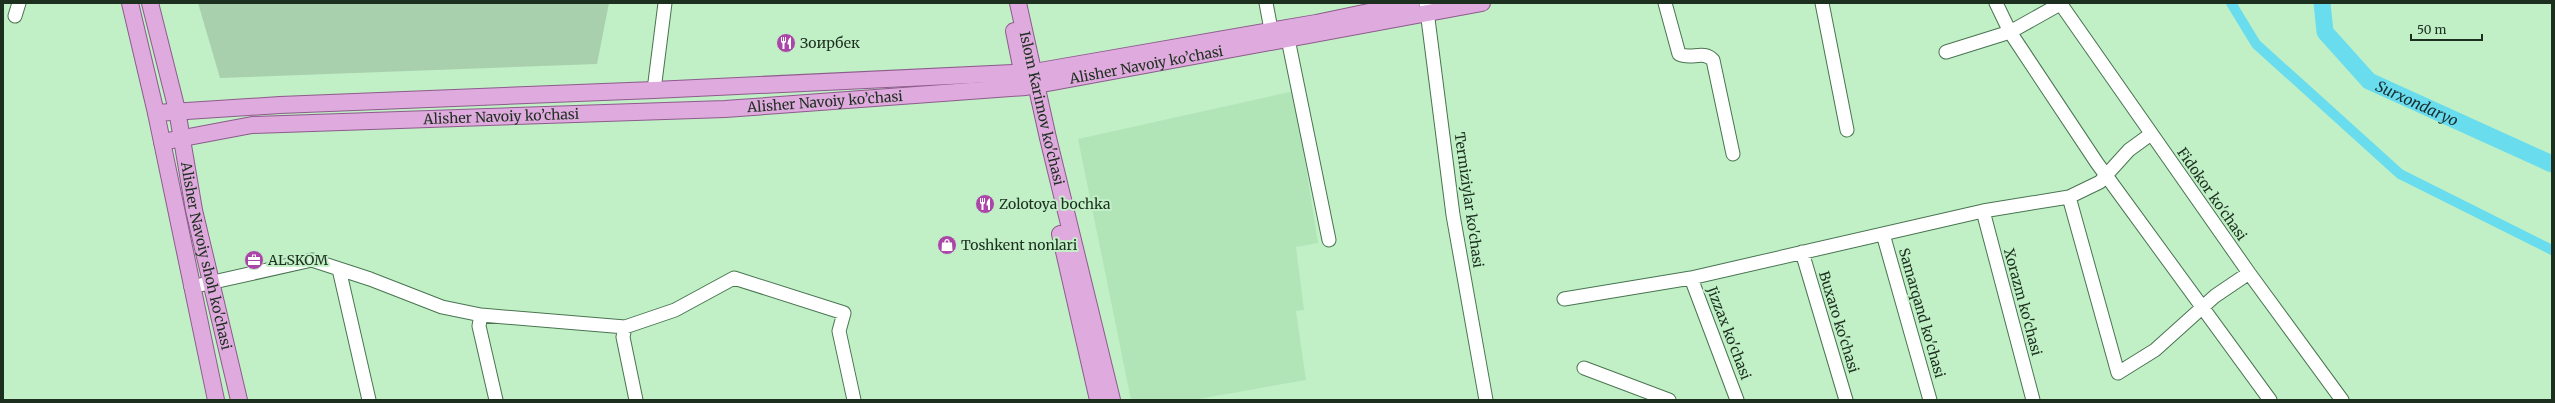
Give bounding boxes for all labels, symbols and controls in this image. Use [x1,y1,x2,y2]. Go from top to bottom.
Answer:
scale bar [2411,16,2482,42]
text: 50 m [2417,22,2446,37]
street label: Islom Karimov ko'chasi [1016,30,1068,188]
restaurant icon: Зоирбек [775,32,797,54]
place label: Зоирбек [800,34,860,52]
street label: Alisher Navoiy ko’chasi [1067,42,1225,88]
water label: Surxondaryo [2373,76,2462,130]
street label: Alisher Navoiy ko’chasi [746,87,904,116]
street label: Alisher Navoiy ko’chasi [422,105,580,128]
street label: Termiziylar ko'chasi [1451,131,1487,269]
street label: Fidokor ko'chasi [2173,144,2251,245]
street label: Alisher Navoiy shoh ko'chasi [177,159,236,352]
restaurant icon: Zolotoya bochka [974,193,996,215]
place label: Zolotoya bochka [999,195,1111,213]
shop icon: Toshkent nonlari [936,234,958,256]
place label: Toshkent nonlari [961,236,1078,254]
street label: Samarqand ko'chasi [1895,246,1949,380]
street label: Xorazm ko'chasi [2000,246,2046,358]
office icon: ALSKOM [243,249,265,271]
place label: ALSKOM [267,251,328,269]
street label: Buxaro ko'chasi [1815,269,1863,376]
street label: Jizzax ko'chasi [1703,283,1755,383]

